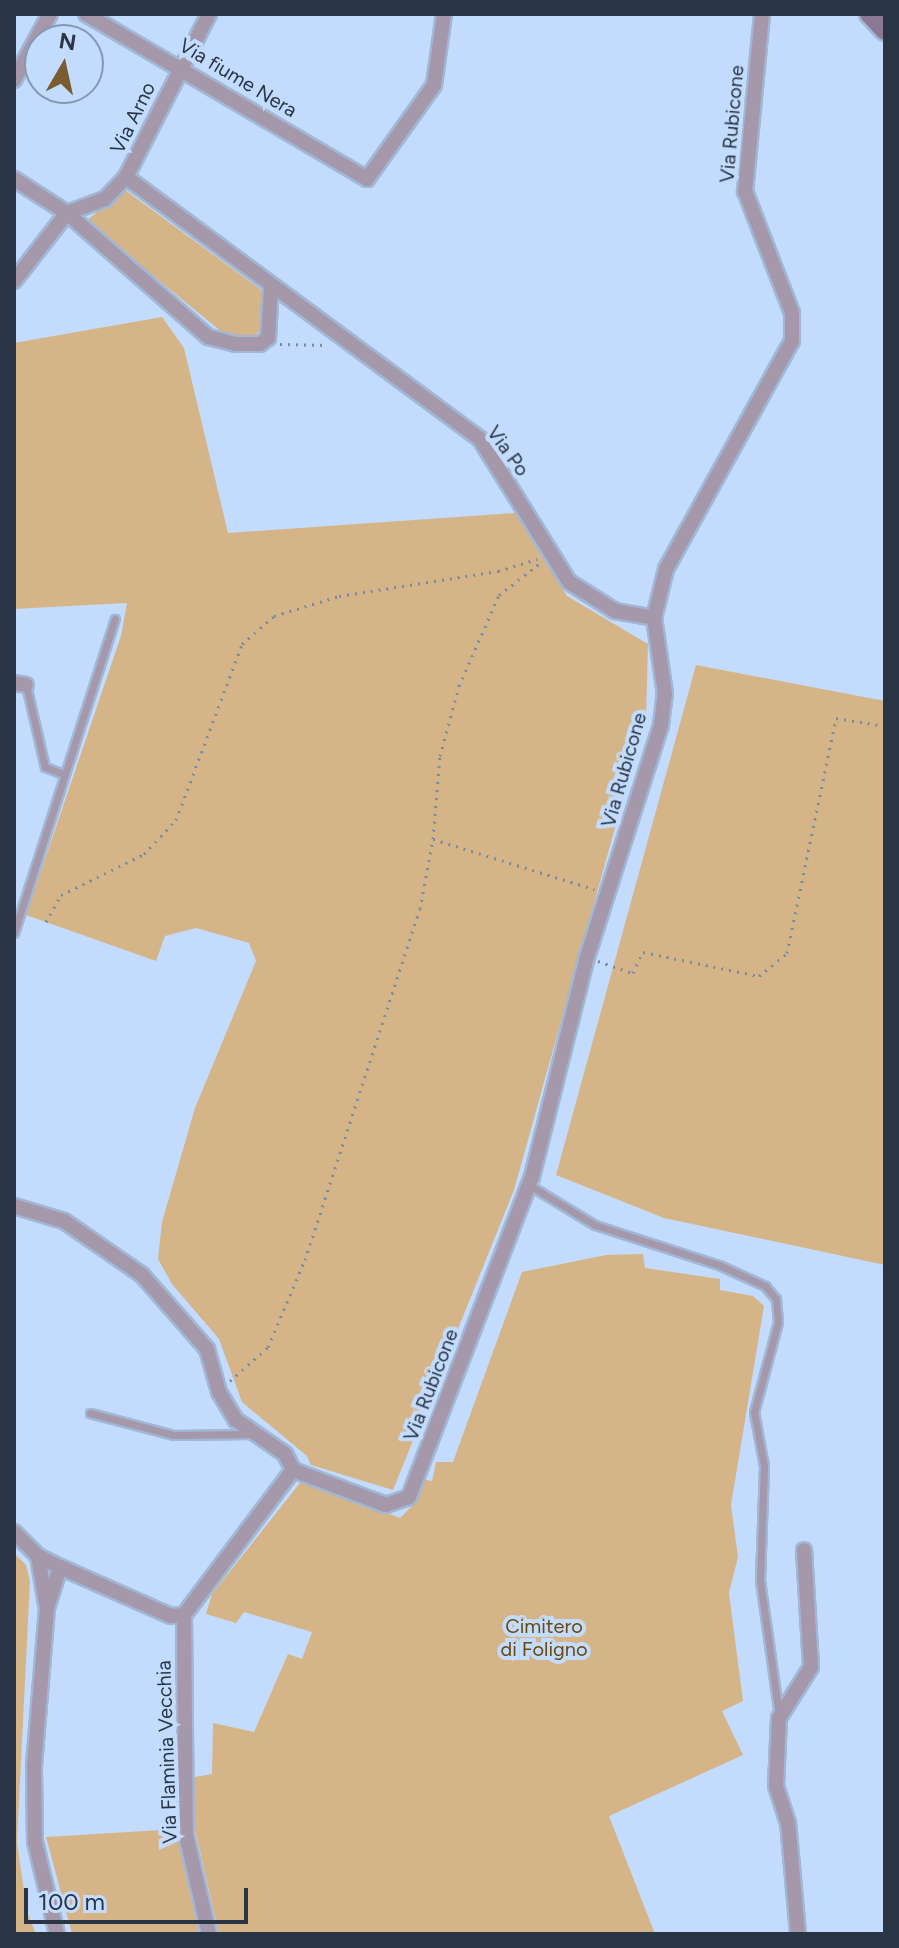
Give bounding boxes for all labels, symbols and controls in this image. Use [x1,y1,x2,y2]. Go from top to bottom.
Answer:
north arrow [24,24,104,104]
text: N [57,27,78,56]
street label: Via fiume Nera [175,33,301,123]
street label: Via Rubicone [715,64,749,184]
street label: Via Arno [105,78,161,158]
street label: Via Po [482,421,534,481]
street label: Via Rubicone [596,710,652,830]
street label: Via Rubicone [399,1326,463,1444]
park label: Cimitero di Foligno [500,1615,588,1662]
street label: Via Flaminia Vecchia [152,1660,182,1844]
scale bar [28,1872,252,1922]
text: 100 m [38,1887,105,1916]

